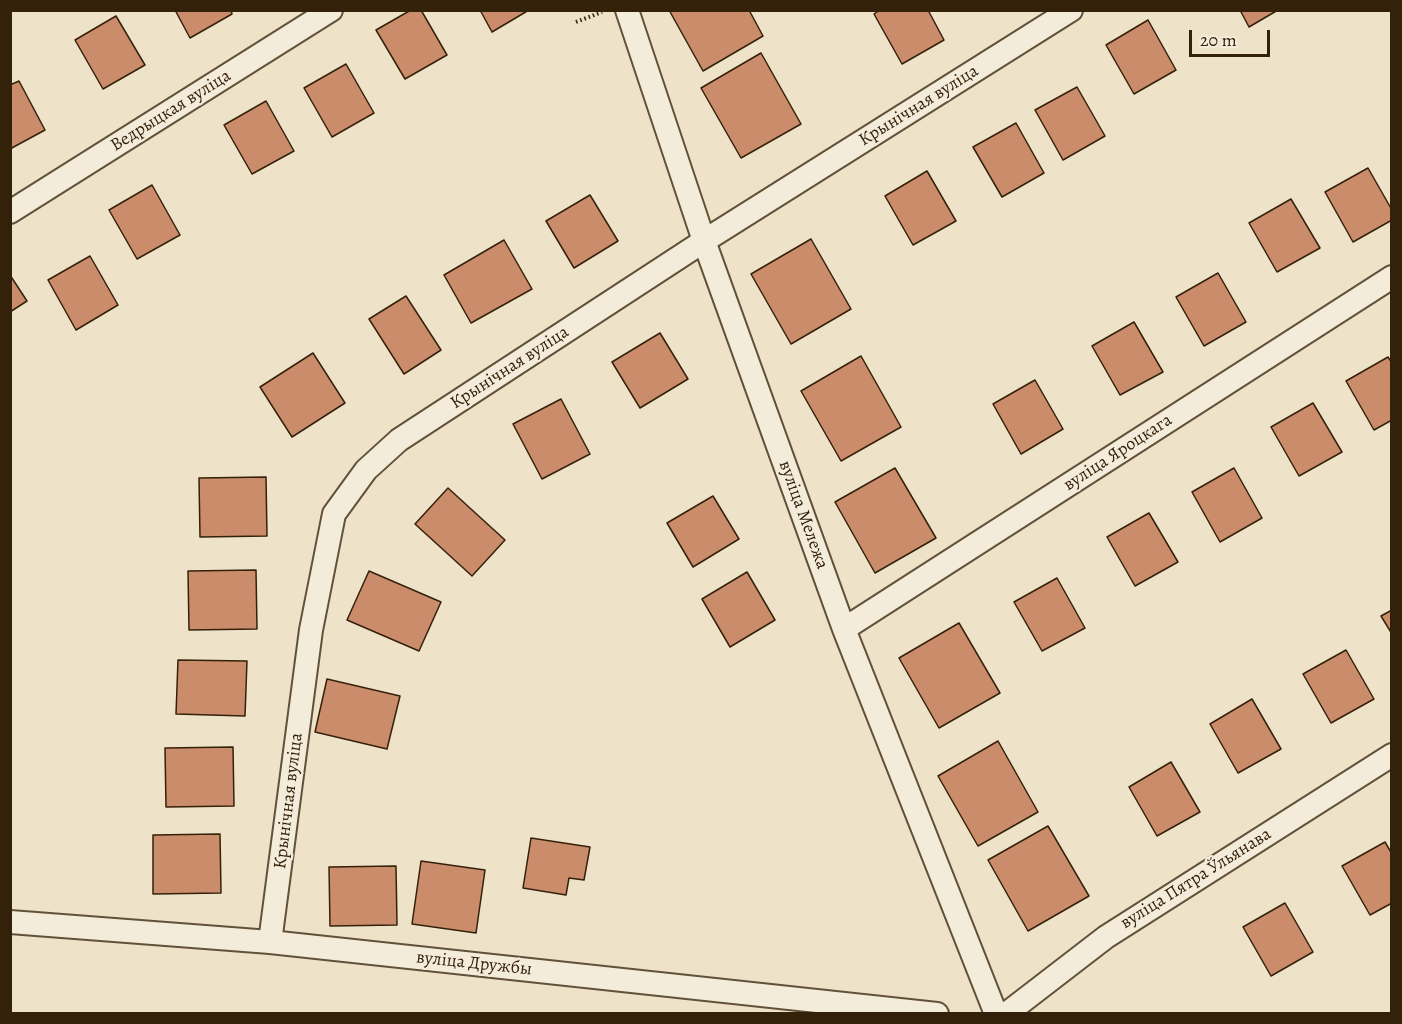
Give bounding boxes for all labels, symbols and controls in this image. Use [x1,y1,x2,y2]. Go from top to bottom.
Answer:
scale bar [1192,18,1273,56]
text: 20 m [1200,28,1237,52]
street label: Крынічная вуліца [855,61,983,151]
street label: Ведрыцкая вуліца [107,65,235,157]
street label: Крынічная вуліца [447,322,573,414]
street label: вуліца Яроцкага [1060,410,1176,496]
street label: вуліца Мележа [773,458,833,572]
street label: Крынічная вуліца [270,732,308,870]
street label: вуліца Пятра Ўльянава [1117,824,1275,934]
street label: вуліца Дружбы [415,947,533,981]

